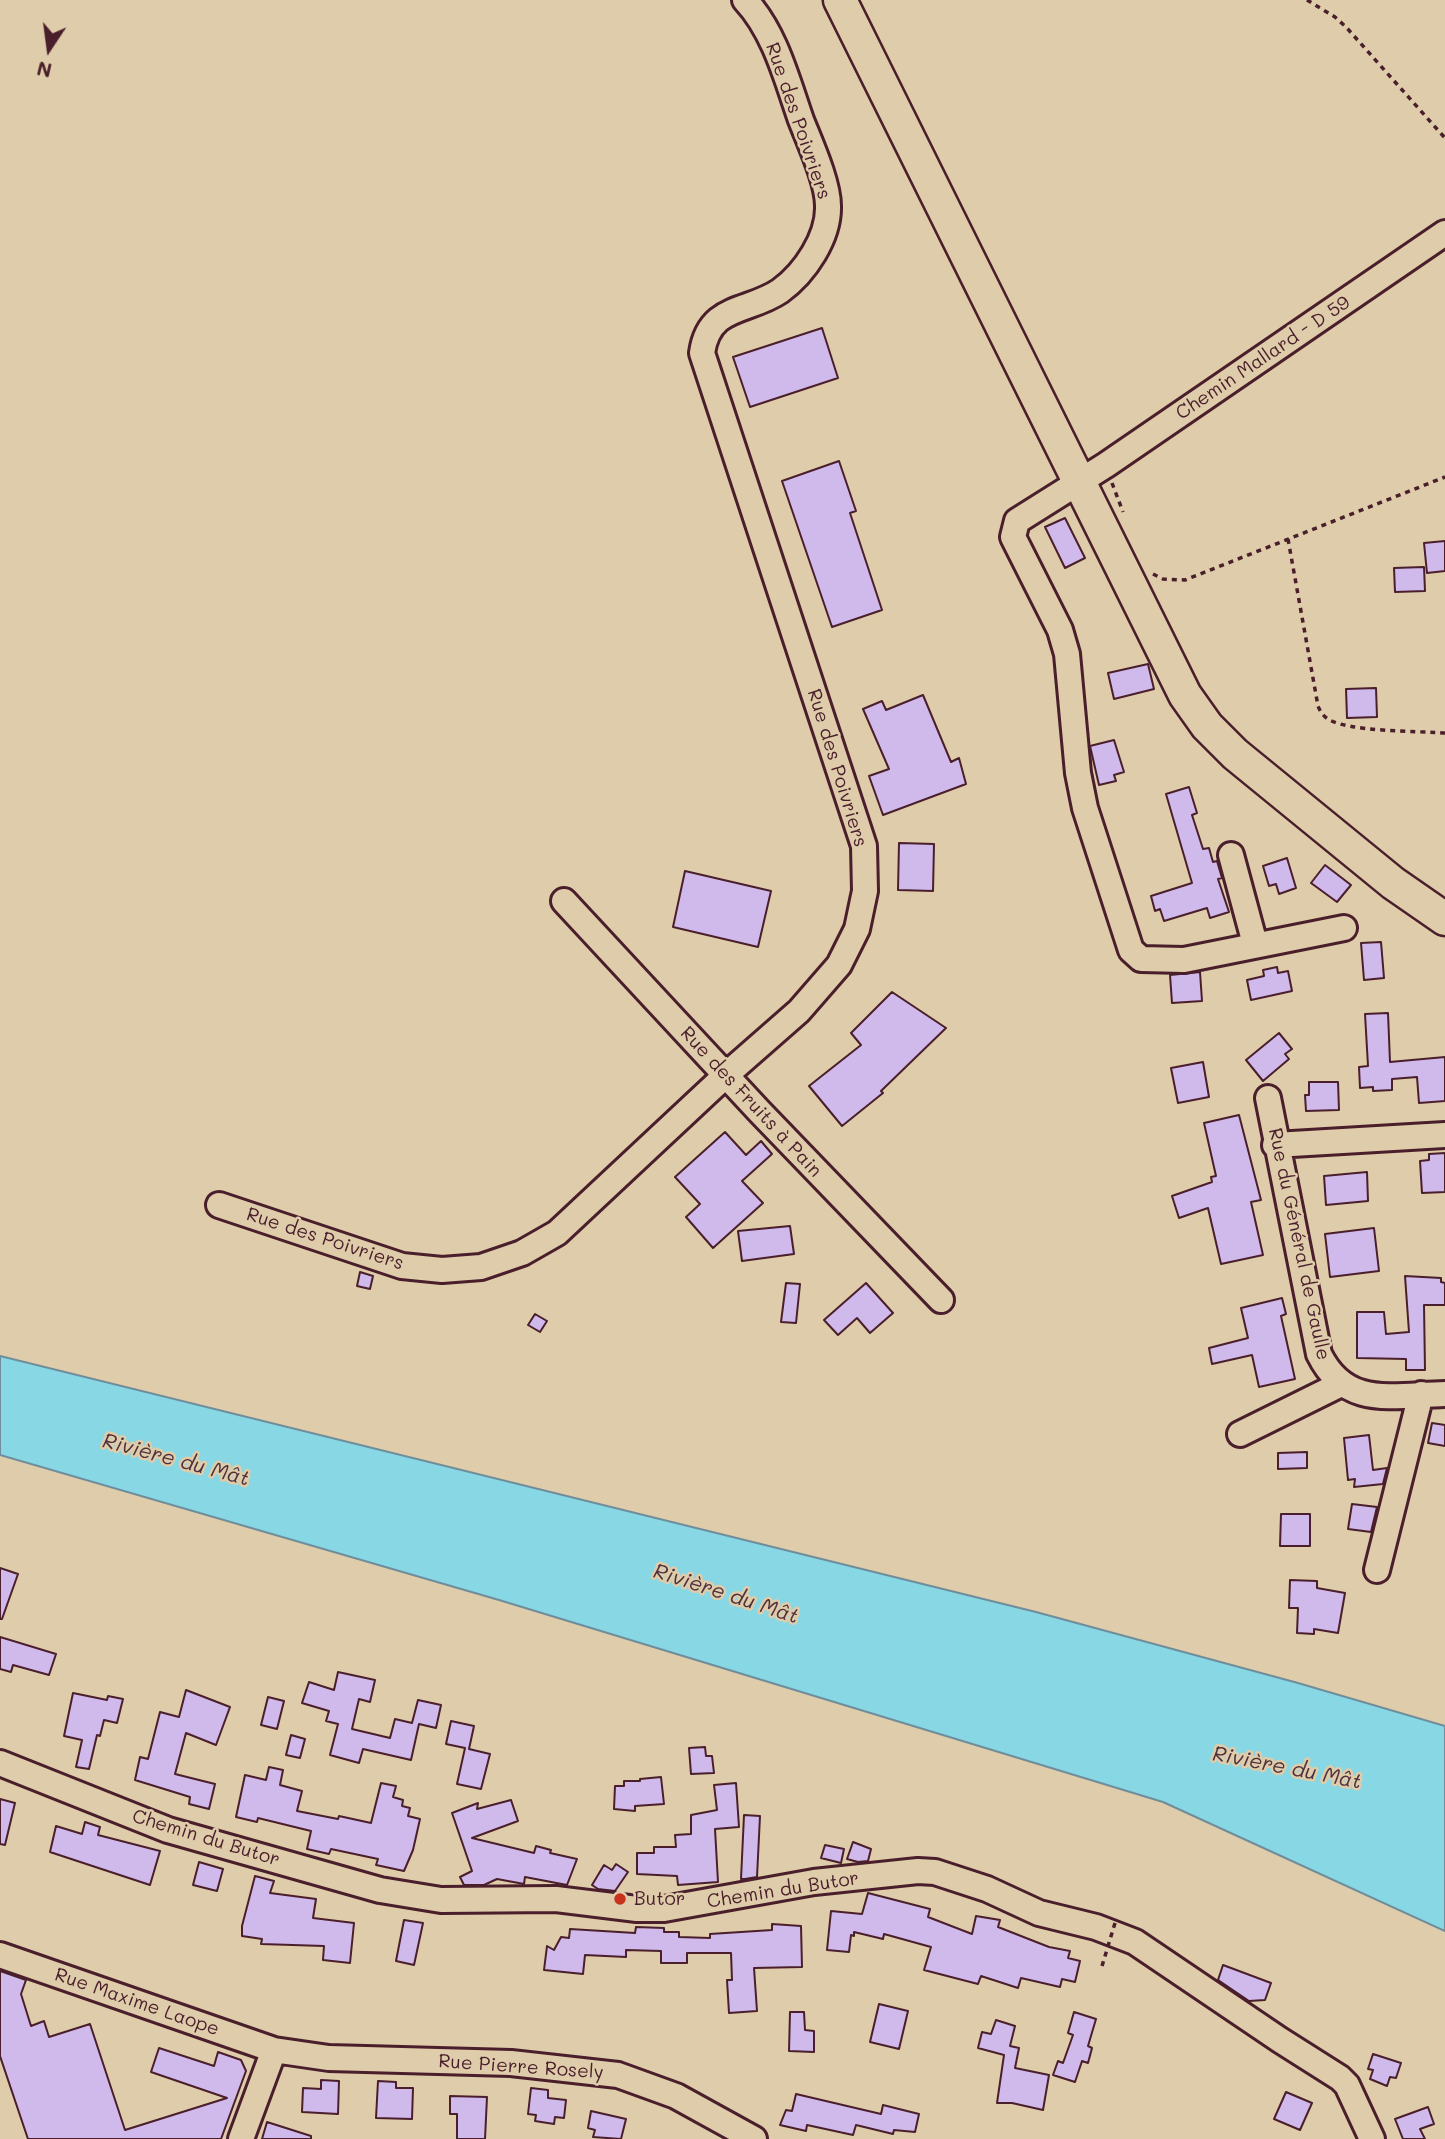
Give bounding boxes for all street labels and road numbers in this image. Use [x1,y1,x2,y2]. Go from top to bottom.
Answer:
street label: Rue des Poivriers [760,40,836,202]
street label: Chemin Mallard - D 59 [1172,291,1354,425]
street label: Rue des Poivriers [802,686,872,850]
street label: Rue des Fruits à Pain [675,1022,827,1182]
street label: Rue du Général de Gaulle [1263,1126,1335,1362]
street label: Rue des Poivriers [243,1203,407,1275]
street label: Chemin du Butor [129,1805,283,1871]
street label: Chemin du Butor [705,1867,861,1913]
street label: Rue Maxime Laope [52,1963,222,2041]
street label: Rue Pierre Rosely [438,2050,604,2084]

